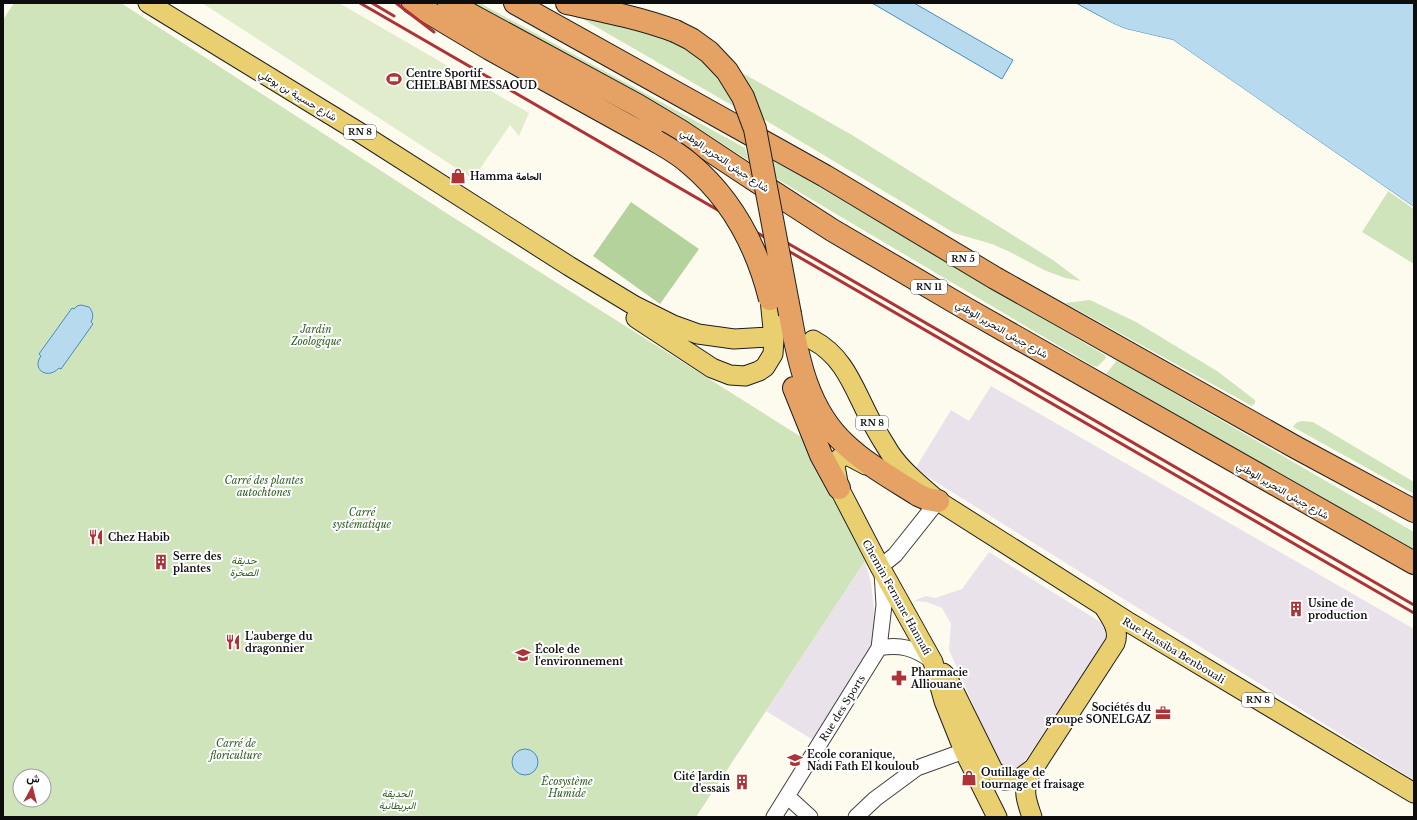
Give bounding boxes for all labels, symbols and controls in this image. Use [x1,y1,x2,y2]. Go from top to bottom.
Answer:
street label: شارع حسيبة بن بوعلي [255,67,339,126]
place label: Centre Sportif CHELBABI MESSAOUD [406,67,537,92]
sports icon: Centre Sportif CHELBABI MESSAOUD [385,70,403,88]
road number: RN 8 [344,125,376,139]
street label: شارع جيش التحرير الوطني [677,126,772,197]
shop icon: Hamma الحامة [449,167,467,185]
place label: Hamma الحامة [470,170,542,183]
road number: RN 5 [947,252,979,266]
road number: RN 11 [911,280,947,294]
street label: شارع جيش التحرير الوطني [952,298,1050,363]
park label: Jardin Zoologique [290,323,342,348]
road number: RN 8 [856,416,888,430]
street label: شارع جيش التحرير الوطني [1233,459,1331,524]
park label: Carré des plantes autochtones [225,474,304,499]
park label: Carré systématique [332,506,392,531]
restaurant icon: Chez Habib [87,528,105,546]
place label: Chez Habib [108,531,170,544]
street label: Chemin Fernane Hannafi [859,537,934,658]
place label: Serre des plantes [173,550,222,575]
building icon: Serre des plantes [152,553,170,571]
park label: حديقة الصخرة [230,554,260,579]
place label: Usine de production [1308,597,1368,622]
building icon: Usine de production [1287,600,1305,618]
street label: Rue Hassiba Benbouali [1120,615,1228,687]
place label: L'auberge du dragonnier [245,630,313,655]
restaurant icon: L'auberge du dragonnier [224,633,242,651]
place label: École de l'environnement [535,642,623,668]
school or university icon: École de l'environnement [514,646,532,664]
place label: Pharmacie Alliouane [910,666,968,691]
pharmacy icon: Pharmacie Alliouane [890,669,908,687]
street label: Rue des Sports [817,672,868,744]
road number: RN 8 [1242,693,1274,707]
place label: Sociétés du groupe SONELGAZ [1046,701,1151,726]
office icon: Sociétés du groupe SONELGAZ [1154,704,1172,722]
park label: Carré de floriculture [208,737,262,762]
place label: Ecole coranique, Nadi Fath El kouloub [807,748,919,773]
school or university icon: Ecole coranique, Nadi Fath El kouloub [786,751,804,769]
place label: Outillage de tournage et fraisage [981,766,1085,791]
north arrow [12,768,52,808]
shop icon: Outillage de tournage et fraisage [960,769,978,787]
text: ش [26,770,41,786]
place label: Cité Jardin d'essais [674,770,731,795]
building icon: Cité Jardin d'essais [733,773,751,791]
park label: Écosystème Humide [540,774,593,800]
park label: الحديقة البريطانية [379,787,417,812]

